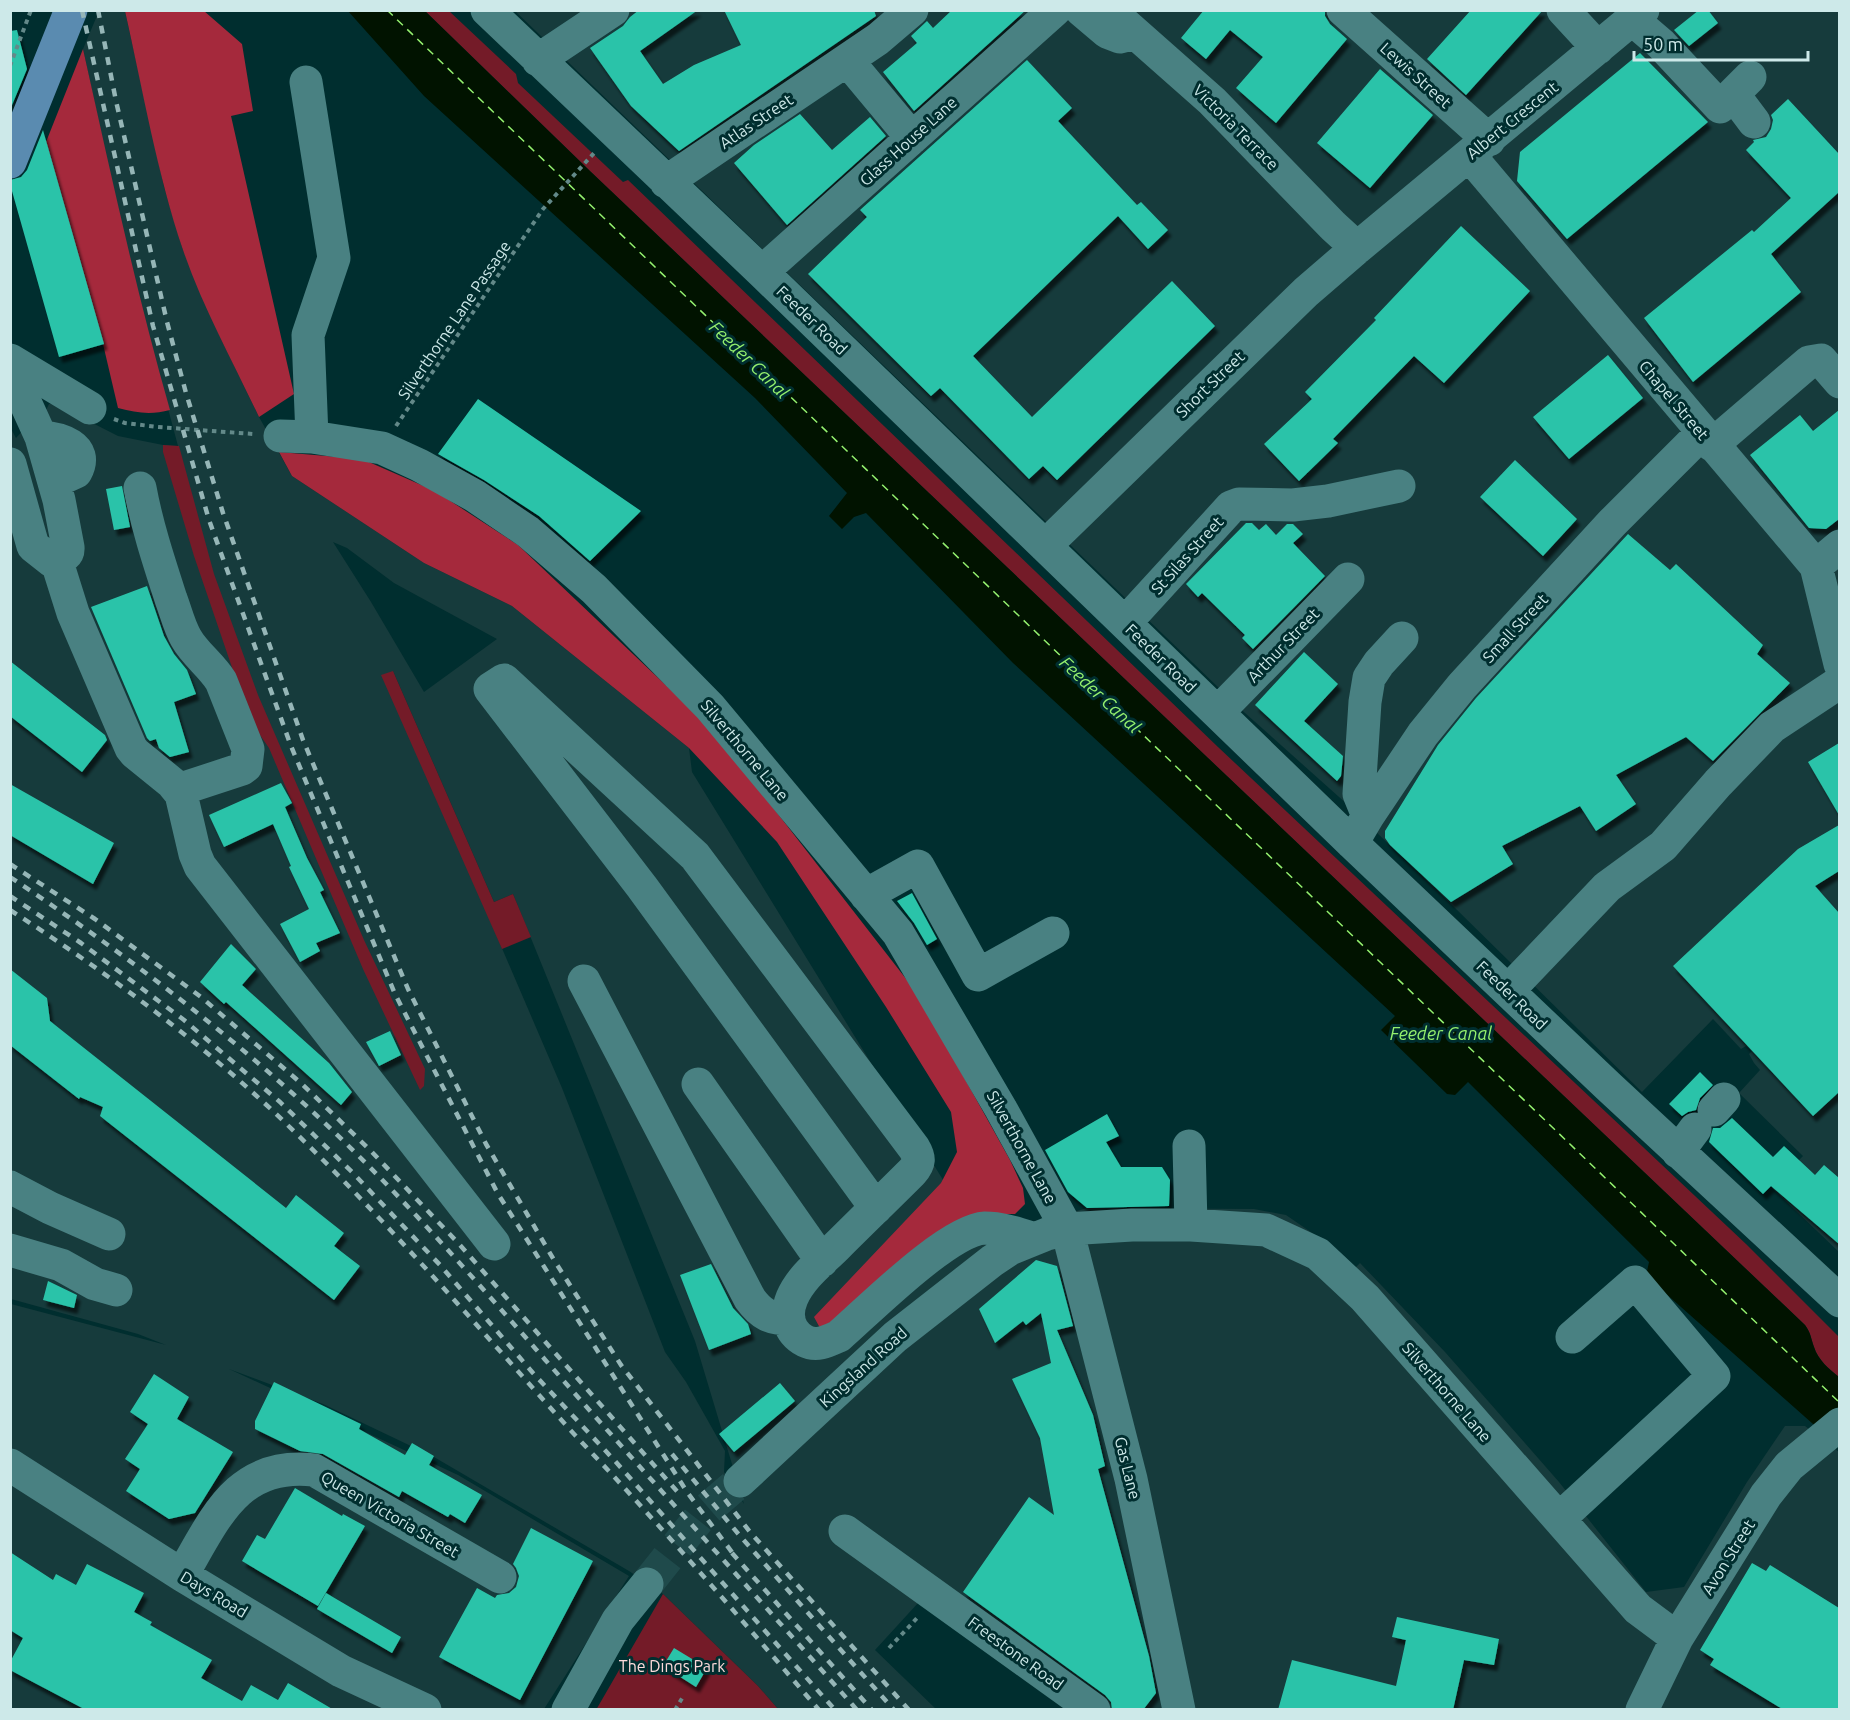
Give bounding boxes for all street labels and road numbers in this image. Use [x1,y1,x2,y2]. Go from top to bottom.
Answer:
street label: Lewis Street [1377,39,1455,112]
street label: Albert Crescent [1463,77,1562,162]
street label: Victoria Terrace [1190,81,1282,173]
street label: Atlas Street [716,90,797,152]
street label: Glass House Lane [856,93,960,189]
street label: Silverthorne Lane Passage [394,237,514,403]
street label: Feeder Road [773,282,851,358]
street label: Short Street [1172,347,1248,421]
street label: Chapel Street [1636,357,1713,444]
street label: St Silas Street [1147,512,1227,598]
street label: Small Street [1479,589,1552,666]
street label: Arthur Street [1243,604,1323,686]
street label: Feeder Road [1122,620,1200,696]
street label: Silverthorne Lane [698,696,792,804]
street label: Feeder Road [1473,957,1551,1033]
street label: Silverthorne Lane [984,1088,1060,1206]
street label: Kingsland Road [816,1323,910,1411]
street label: Silverthorne Lane [1399,1339,1495,1445]
street label: Gas Lane [1112,1435,1144,1501]
street label: Queen Victoria Street [318,1467,463,1561]
street label: Avon Street [1698,1516,1758,1598]
street label: Days Road [177,1567,251,1621]
street label: Freestone Road [965,1613,1067,1693]

